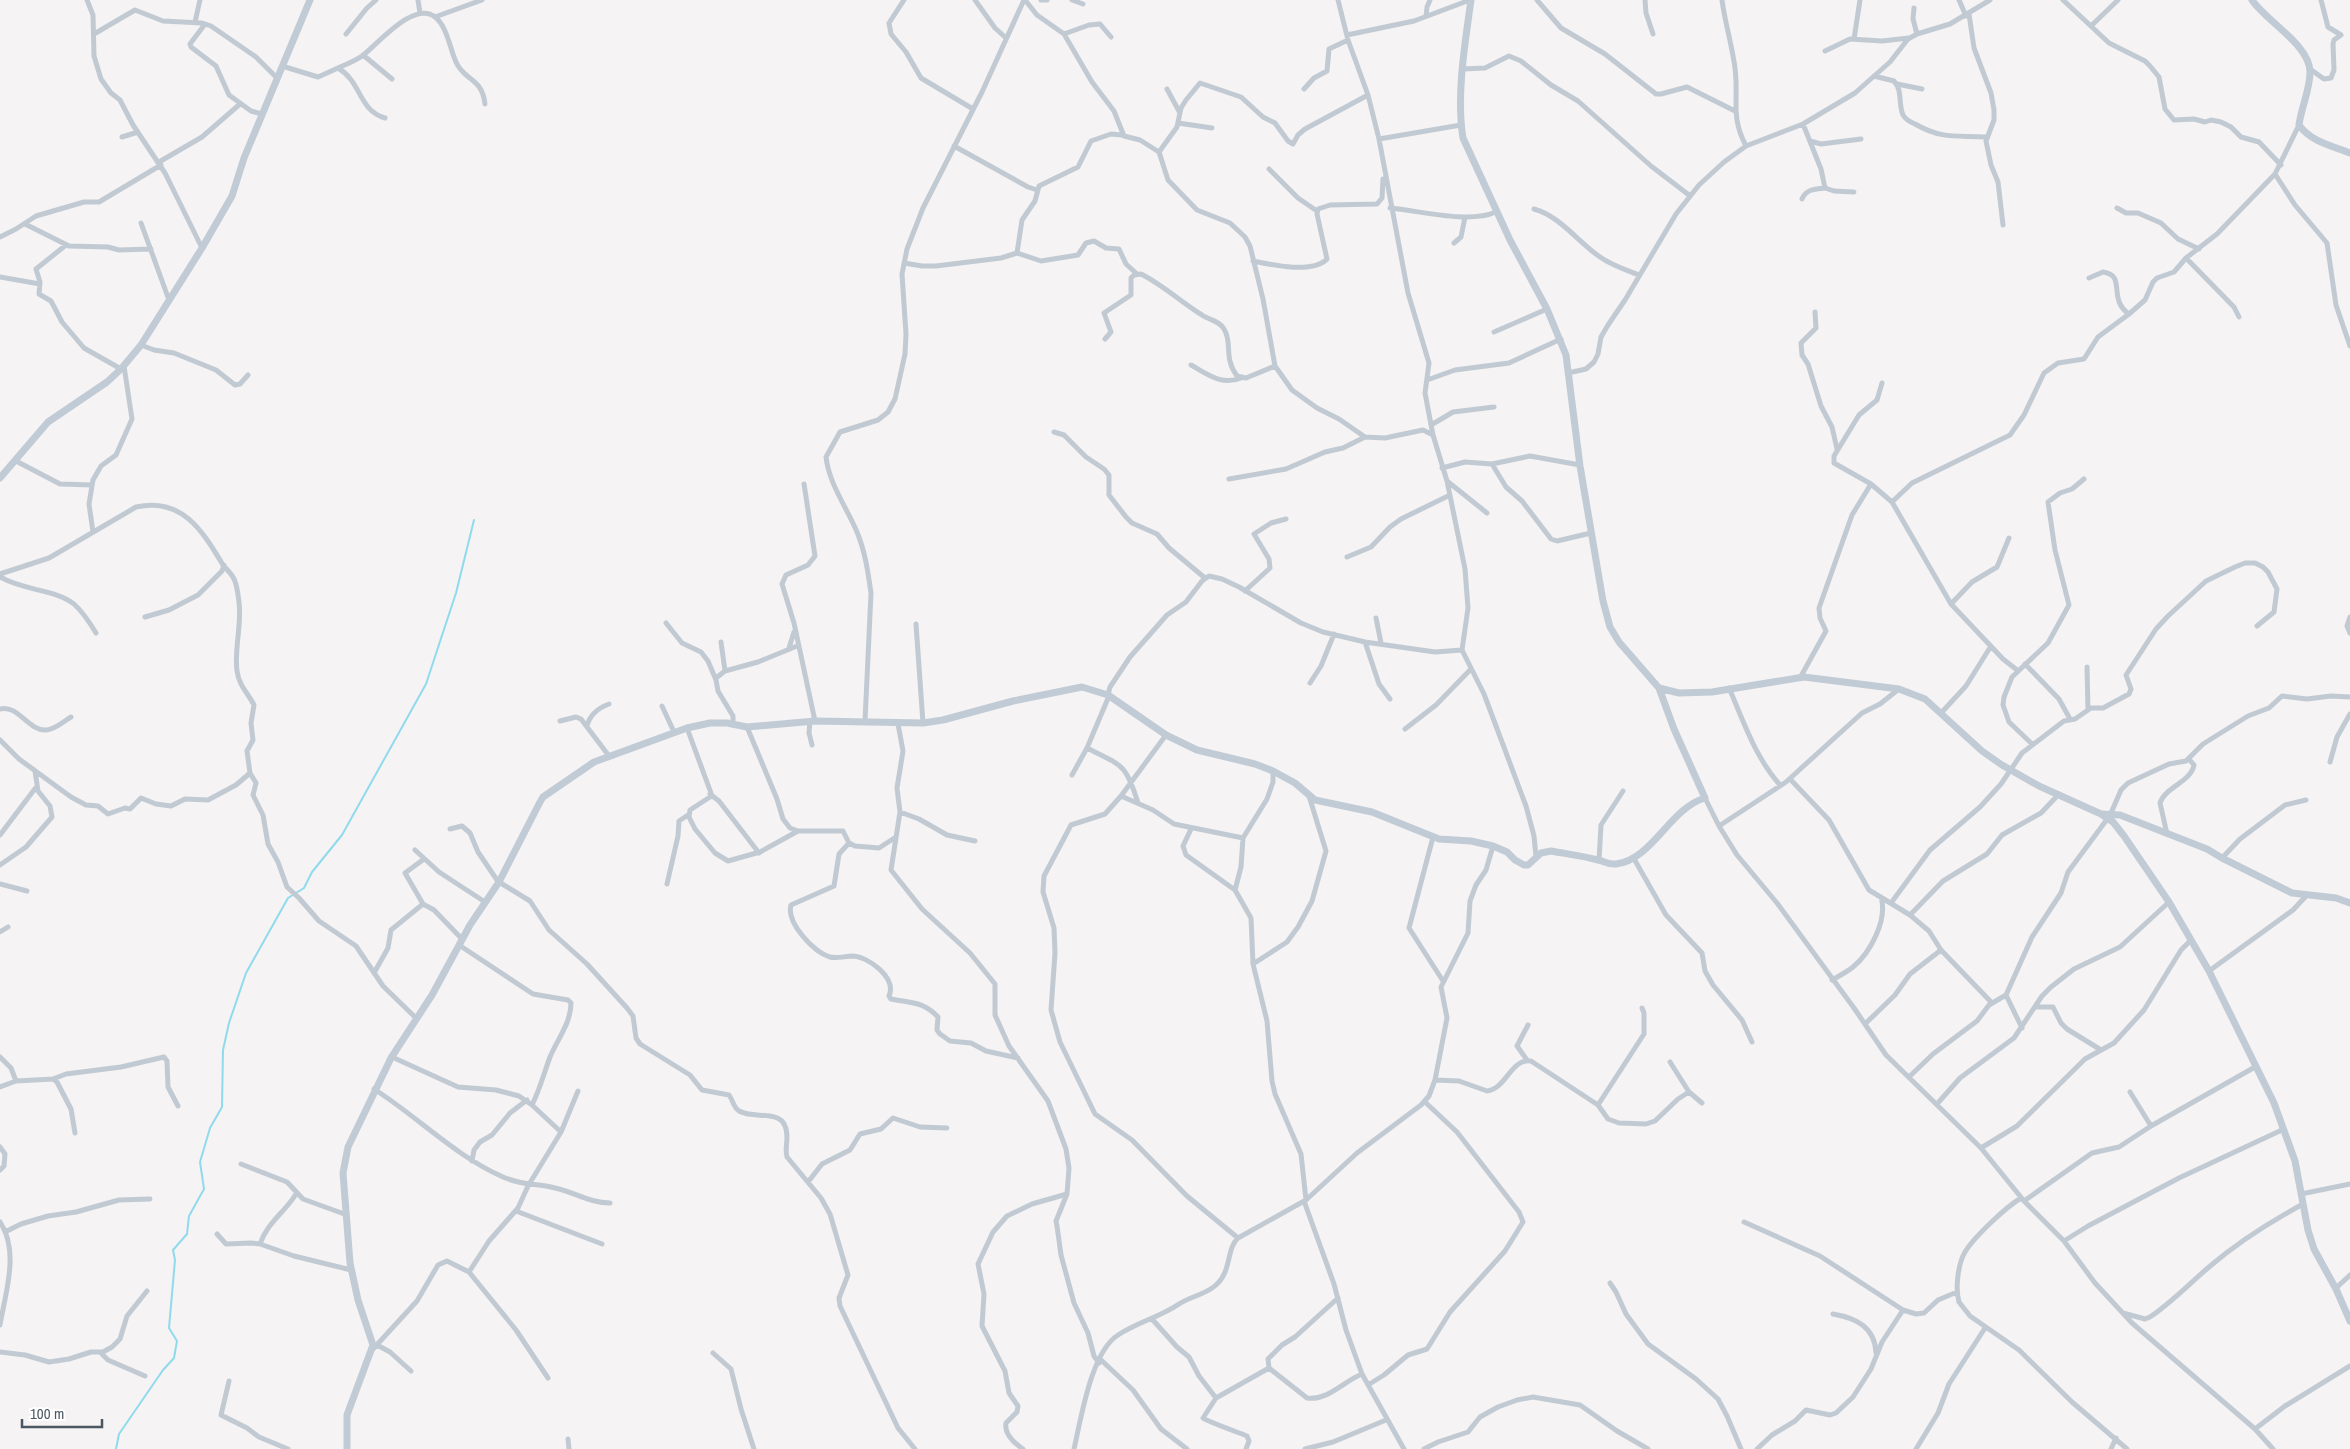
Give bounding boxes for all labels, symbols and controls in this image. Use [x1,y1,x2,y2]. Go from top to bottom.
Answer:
scale bar [22,1396,102,1428]
text: 100 m [30,1403,64,1424]

